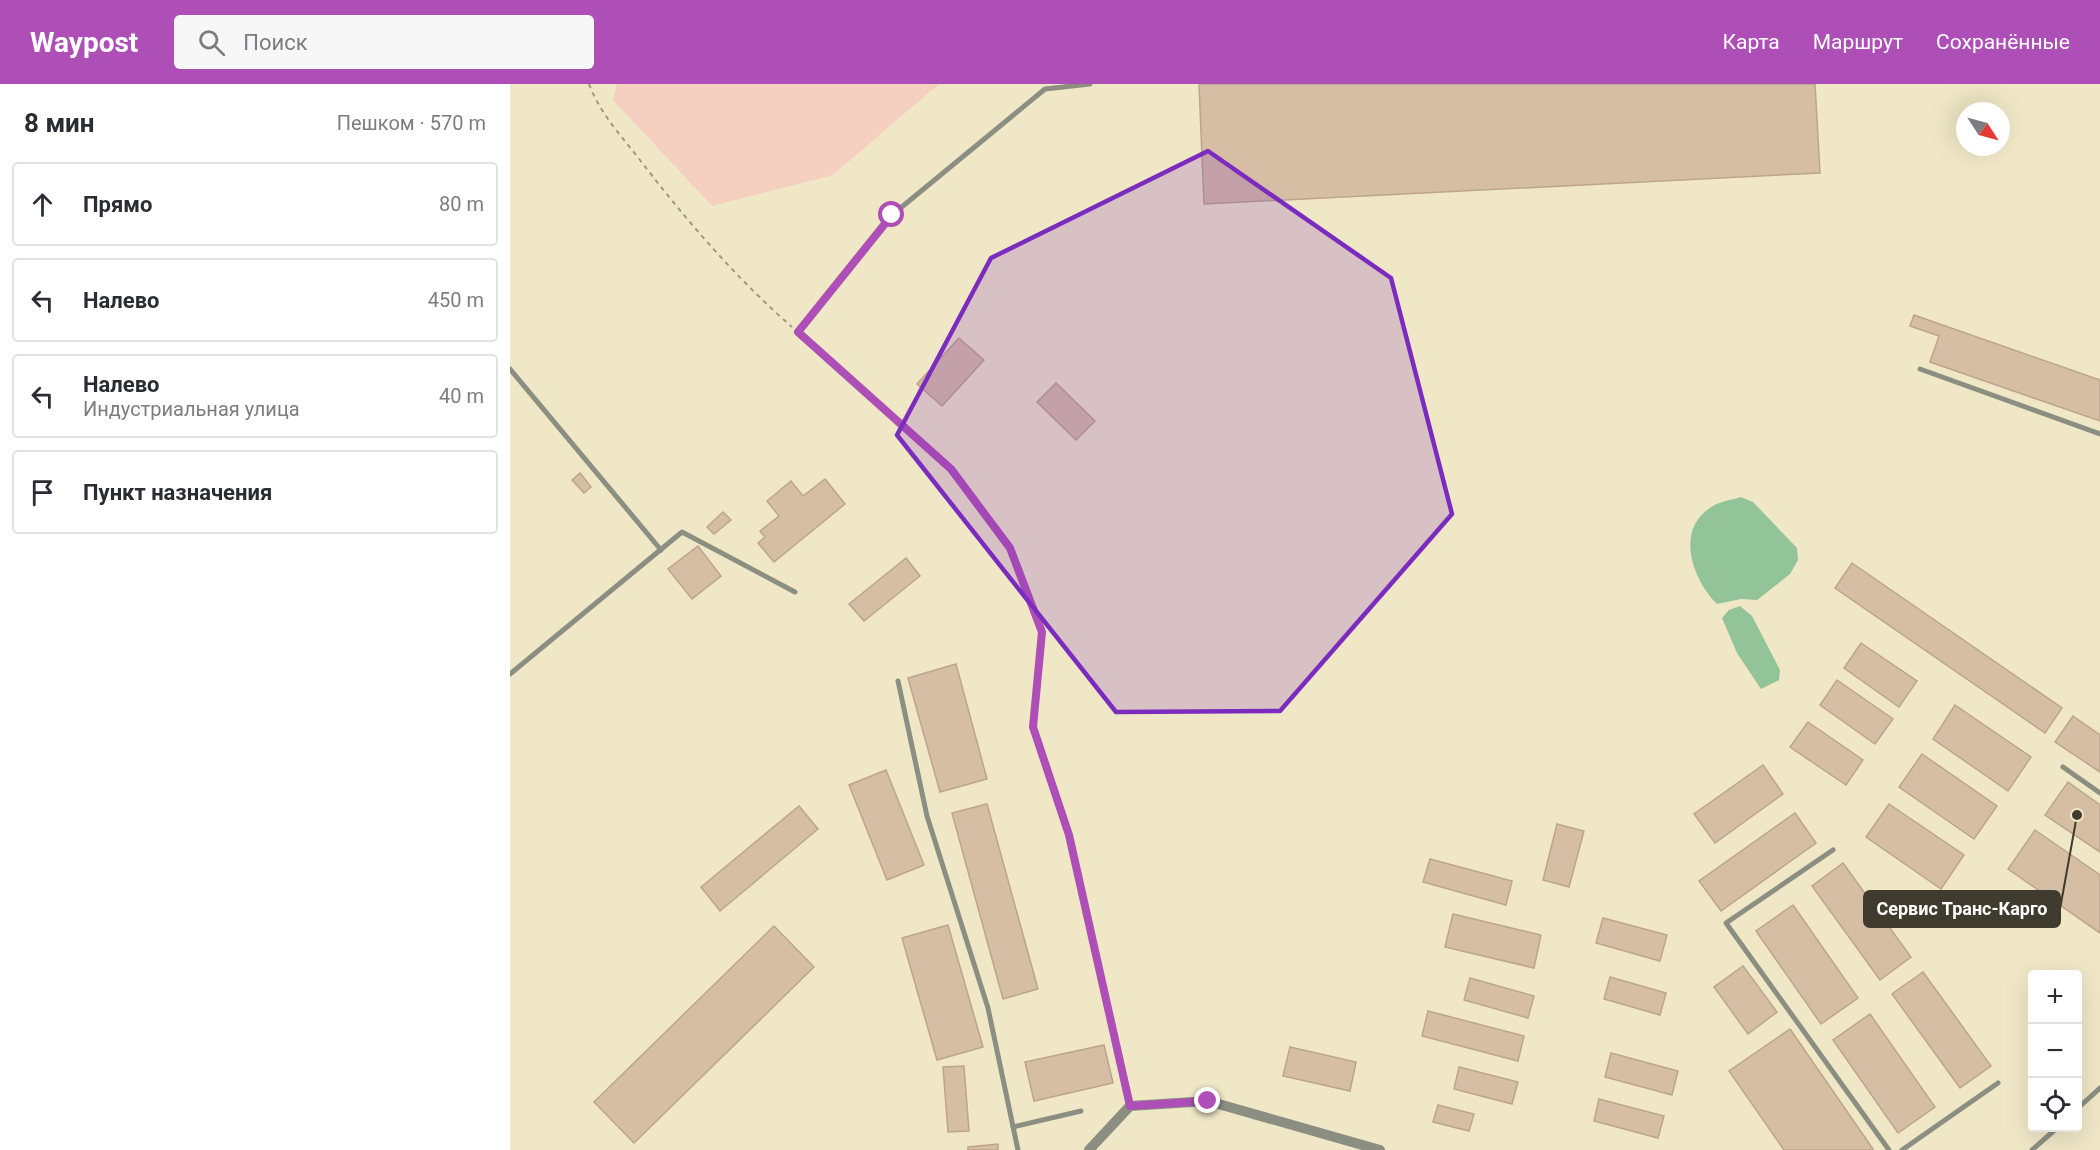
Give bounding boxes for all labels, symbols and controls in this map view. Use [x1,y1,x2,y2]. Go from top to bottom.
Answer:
search box [174,15,594,69]
text: Waypost [30,26,138,59]
icon: search [195,26,228,59]
text: Поиск [243,30,308,55]
text: Карта [1723,30,1780,54]
text: Маршрут [1813,30,1903,54]
text: Сохранённые [1936,30,2070,54]
north arrow [1956,102,2010,156]
text: 8 мин [24,108,95,138]
text: Пешком · 570 m [337,111,486,135]
icon: ahead [26,188,59,221]
text: Прямо [83,192,152,217]
text: 80 m [439,192,484,216]
route start [878,201,904,227]
icon: left [26,284,59,317]
text: Налево [83,288,160,313]
text: 450 m [428,288,484,312]
text: Налево [83,372,160,397]
icon: left [26,380,59,413]
text: 40 m [439,384,484,408]
text: Индустриальная улица [83,397,300,421]
icon: arrive [26,476,59,509]
text: Пункт назначения [83,480,272,505]
callout: Сервис Транс-Карго [1864,891,2060,927]
text: Сервис Транс-Карго [1876,898,2048,919]
map controls [2028,970,2082,1132]
button: + [2028,970,2082,1024]
button: − [2028,1024,2082,1078]
button: locate [2028,1078,2082,1132]
route end [1194,1087,1220,1113]

